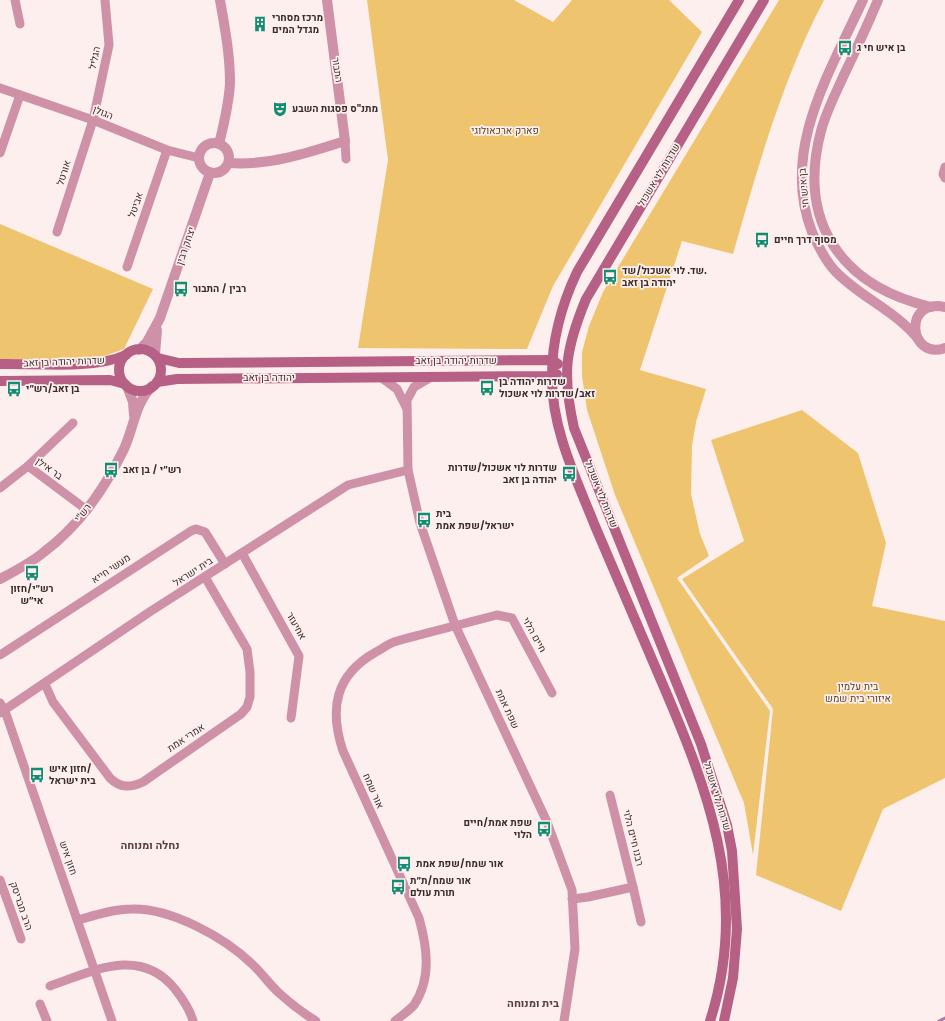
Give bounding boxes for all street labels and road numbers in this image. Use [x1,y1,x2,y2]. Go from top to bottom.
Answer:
street label: הגליל [87,45,103,71]
street label: התבור [329,57,345,83]
street label: הגולן [91,104,115,122]
street label: שדרות לוי אשכול [635,141,683,209]
street label: אורטל [54,159,74,187]
street label: בן איש חי [796,167,812,208]
street label: אביטל [126,191,146,219]
street label: יצחק רבין [174,225,198,267]
street label: שדרות יהודה בן זאב [23,355,105,369]
street label: שדרות יהודה בן זאב [415,355,497,367]
street label: יהודה בן זאב [243,372,295,384]
street label: בר אילן [33,455,65,483]
street label: שדרות לוי אשכול [582,459,620,529]
street label: רש"י [72,501,94,524]
street label: מעשי חייא [89,552,133,586]
street label: בית ישראל [171,554,216,589]
street label: אחיעזר [284,610,308,642]
street label: חיים הלוי [520,615,548,655]
street label: שפת אמת [493,687,521,731]
street label: אמרי אמת [165,721,207,755]
street label: שדרות לוי אשכול [701,760,733,832]
street label: אור שמח [360,772,386,810]
street label: רבנו חיים הלוי [620,809,646,867]
street label: חזון איש [57,839,79,877]
street label: הרב מבריסק [7,880,35,932]

